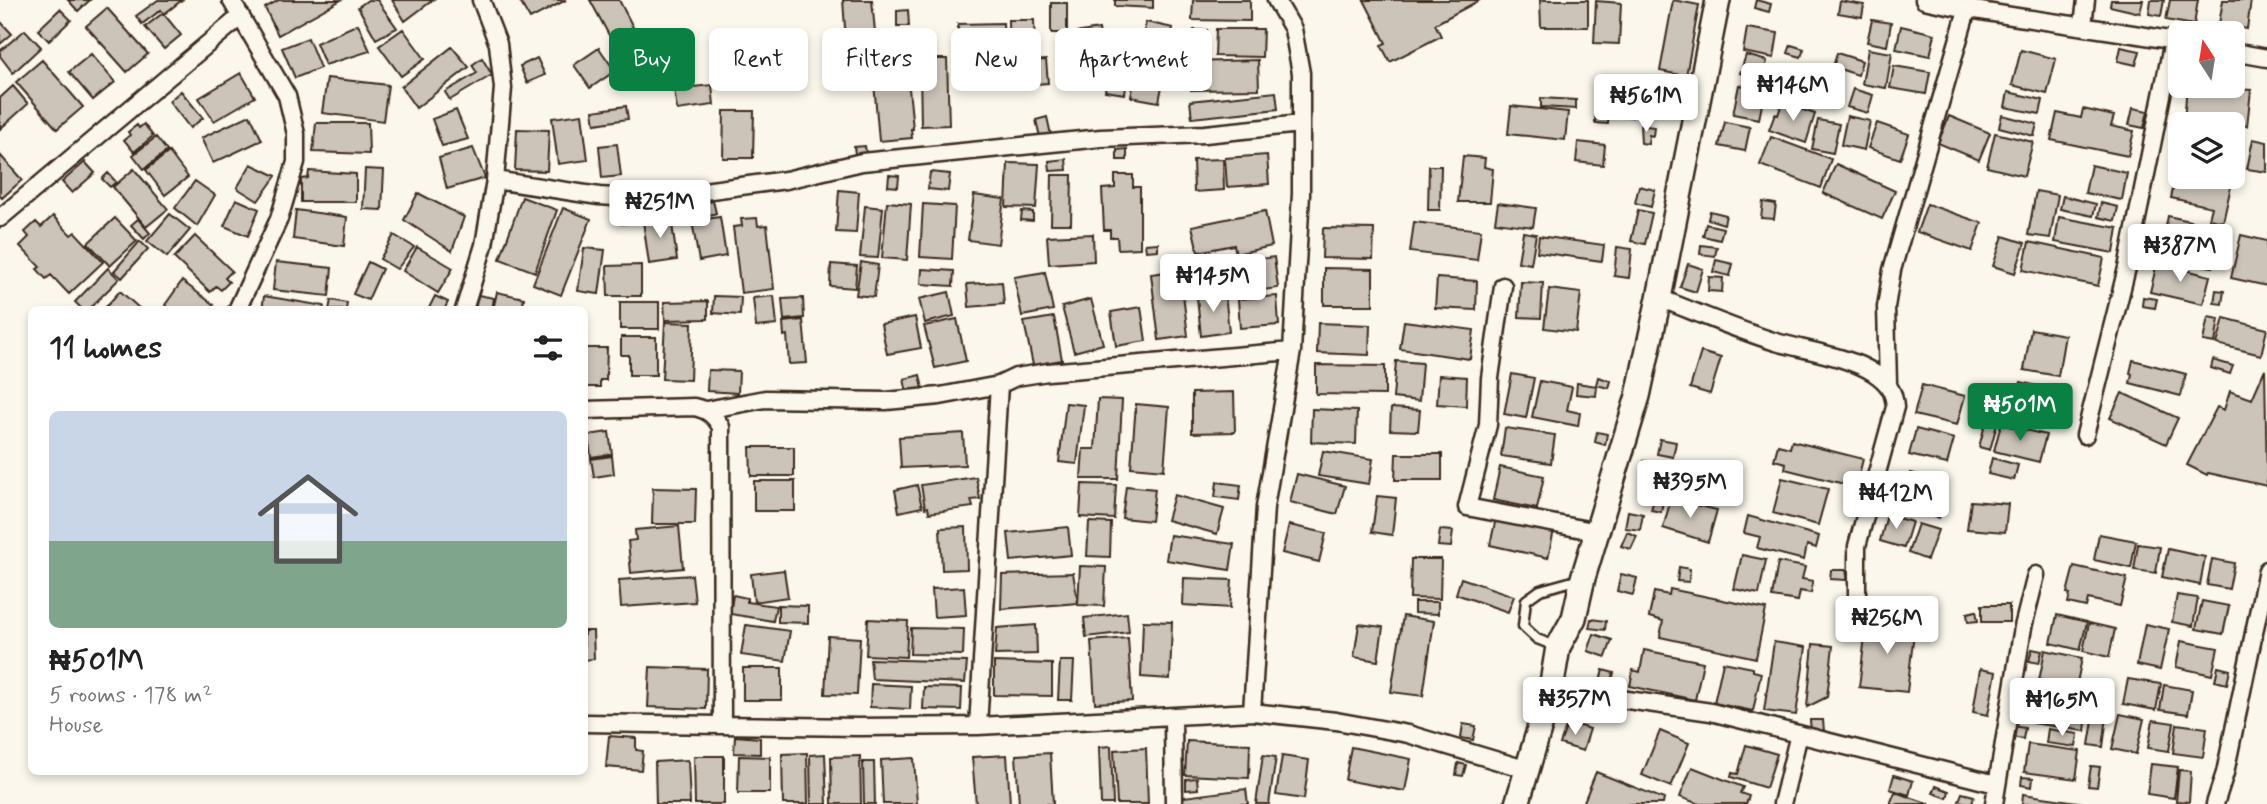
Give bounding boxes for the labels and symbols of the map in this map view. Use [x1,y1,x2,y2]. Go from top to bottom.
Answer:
north arrow [2168,21,2245,98]
pin: ₦146M [1744,64,1842,123]
pin: ₦561M [1597,74,1695,134]
pin: ₦251M [611,180,709,240]
pin: ₦387M [2131,224,2229,284]
pin: ₦145M [1164,254,1262,314]
pin: ₦501M [1971,384,2069,443]
pin: ₦395M [1641,461,1739,520]
pin: ₦412M [1847,472,1945,531]
pin: ₦256M [1838,596,1936,656]
pin: ₦357M [1526,678,1624,737]
pin: ₦165M [2013,678,2111,738]

